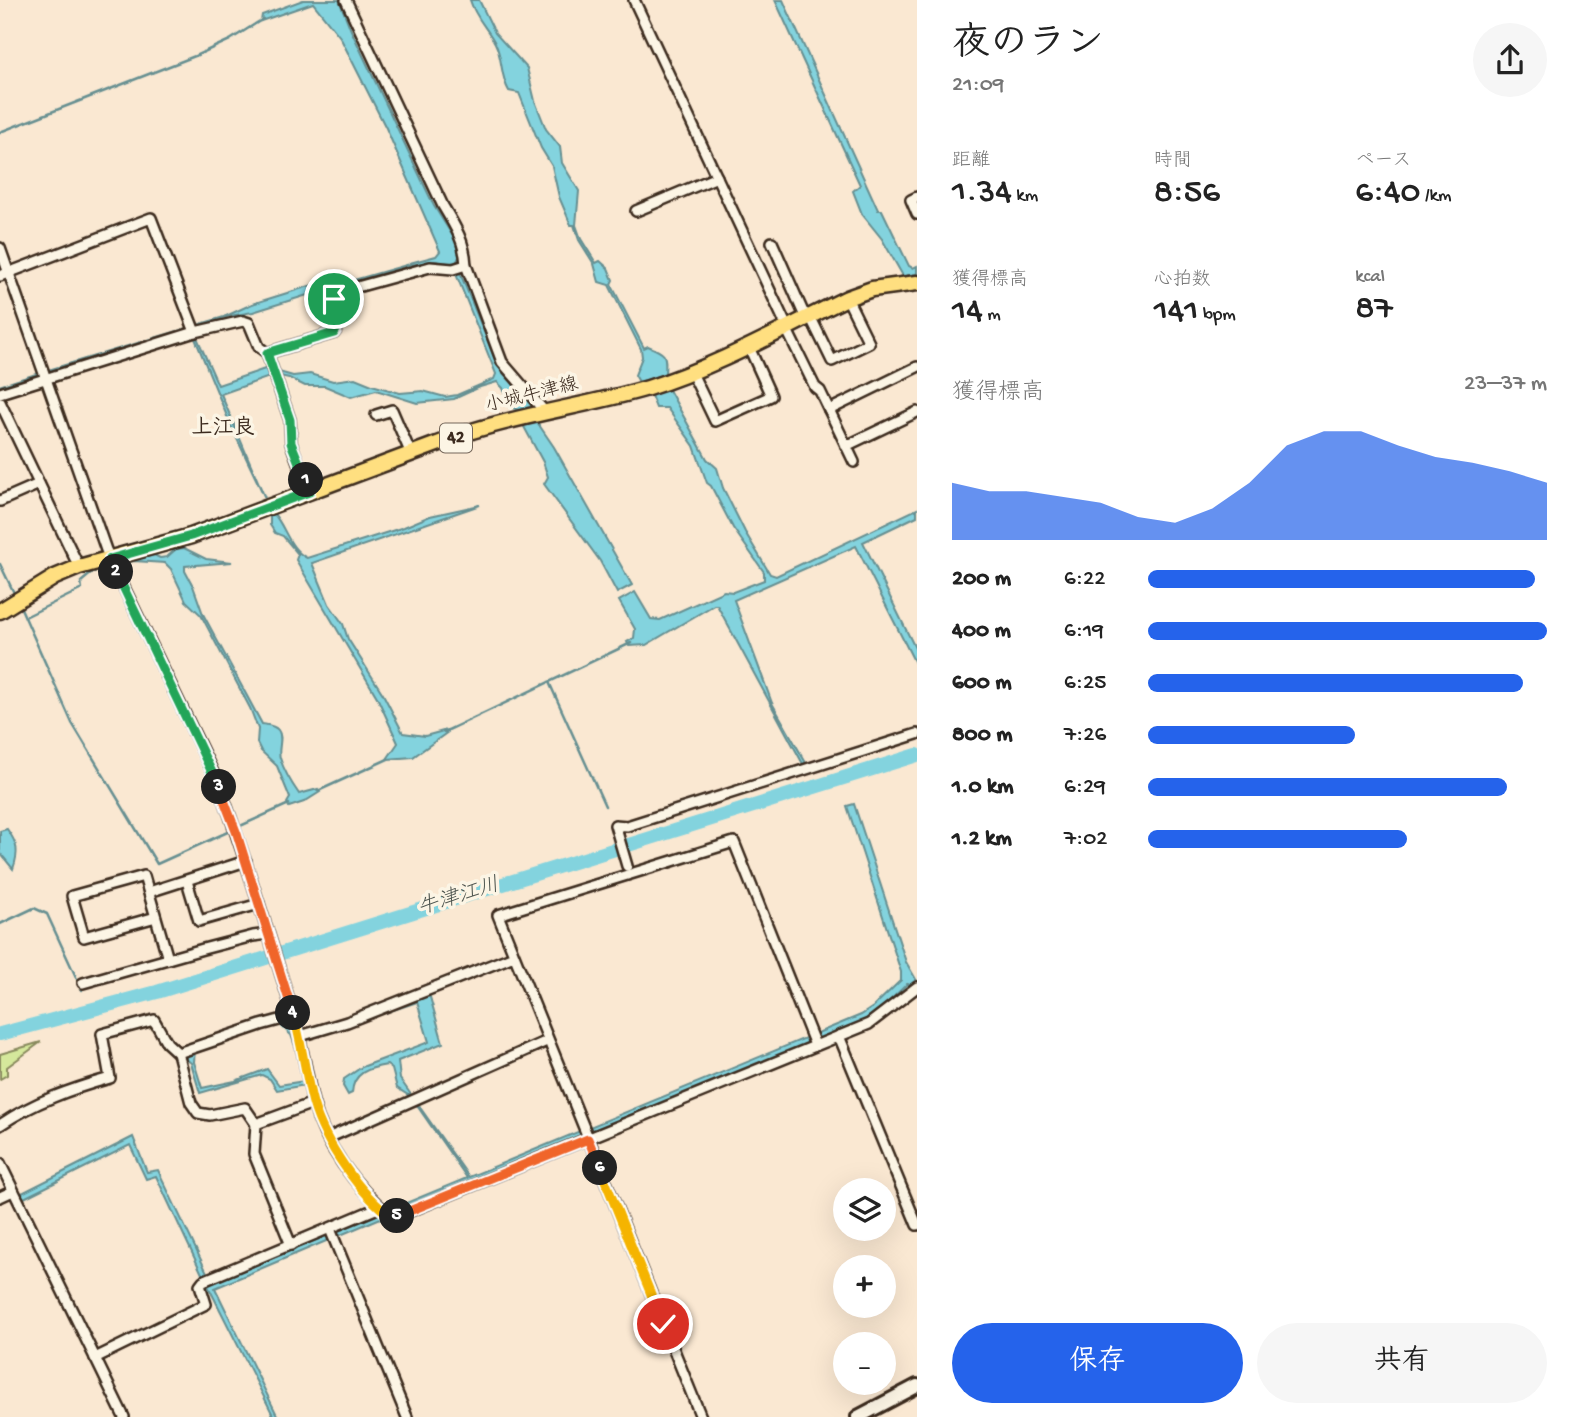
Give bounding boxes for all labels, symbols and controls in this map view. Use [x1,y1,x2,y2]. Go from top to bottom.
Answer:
button: share [1473,23,1547,97]
text: 夜のラン [952,24,1104,68]
text: 21:09 [952,72,1004,99]
text: 距離 [952,150,990,173]
text: 時間 [1154,150,1192,173]
text: ペース [1355,150,1411,173]
text: 1.34 [952,173,1012,214]
text: 8:56 [1154,173,1220,214]
text: 6:40 [1355,173,1421,214]
text: km [1012,185,1038,208]
text: /km [1421,185,1452,208]
text: kcal [1355,266,1385,289]
pin [304,269,364,329]
text: 獲得標高 [952,269,1028,292]
text: 心拍数 [1154,269,1211,292]
icon: arrive [315,280,353,318]
text: 87 [1355,289,1393,330]
text: 14 [952,292,983,333]
text: 141 [1154,292,1198,333]
text: m [983,304,1001,327]
text: bpm [1198,304,1236,327]
text: 23–37 m [1464,371,1547,398]
street label: 小城牛津線 [483,372,581,419]
text: 獲得標高 [952,380,1044,407]
district label: 上江良 [192,415,255,442]
road number: 42 [440,424,472,452]
pin: 1 [288,462,324,498]
text: 1 [302,468,309,491]
pin: 2 [99,554,134,590]
text: 2 [111,560,120,583]
text: 200 m [952,566,1011,593]
text: 6:22 [1064,566,1105,593]
text: 400 m [952,618,1011,645]
text: 6:19 [1064,618,1104,645]
text: 600 m [952,670,1012,697]
text: 6:25 [1064,670,1106,697]
text: 800 m [952,722,1013,749]
text: 7:26 [1064,722,1106,749]
pin: 3 [202,770,236,804]
text: 1.0 km [952,774,1014,801]
text: 6:29 [1064,774,1106,801]
text: 3 [214,775,223,798]
text: 1.2 km [952,826,1012,853]
text: 7:02 [1064,826,1108,853]
water label: 牛津江川 [415,872,503,922]
pin: 4 [276,996,310,1030]
text: 4 [288,1001,297,1024]
pin: 6 [582,1150,618,1186]
text: 6 [595,1156,604,1179]
map controls [833,1178,896,1395]
button: layers [833,1178,896,1241]
pin: 5 [380,1198,414,1234]
text: 5 [392,1204,402,1227]
button: + [833,1255,896,1318]
pin [633,1294,693,1354]
icon: check [644,1305,682,1343]
button: 保存 [952,1323,1243,1403]
button: 共有 [1257,1323,1547,1403]
button: − [833,1332,896,1395]

